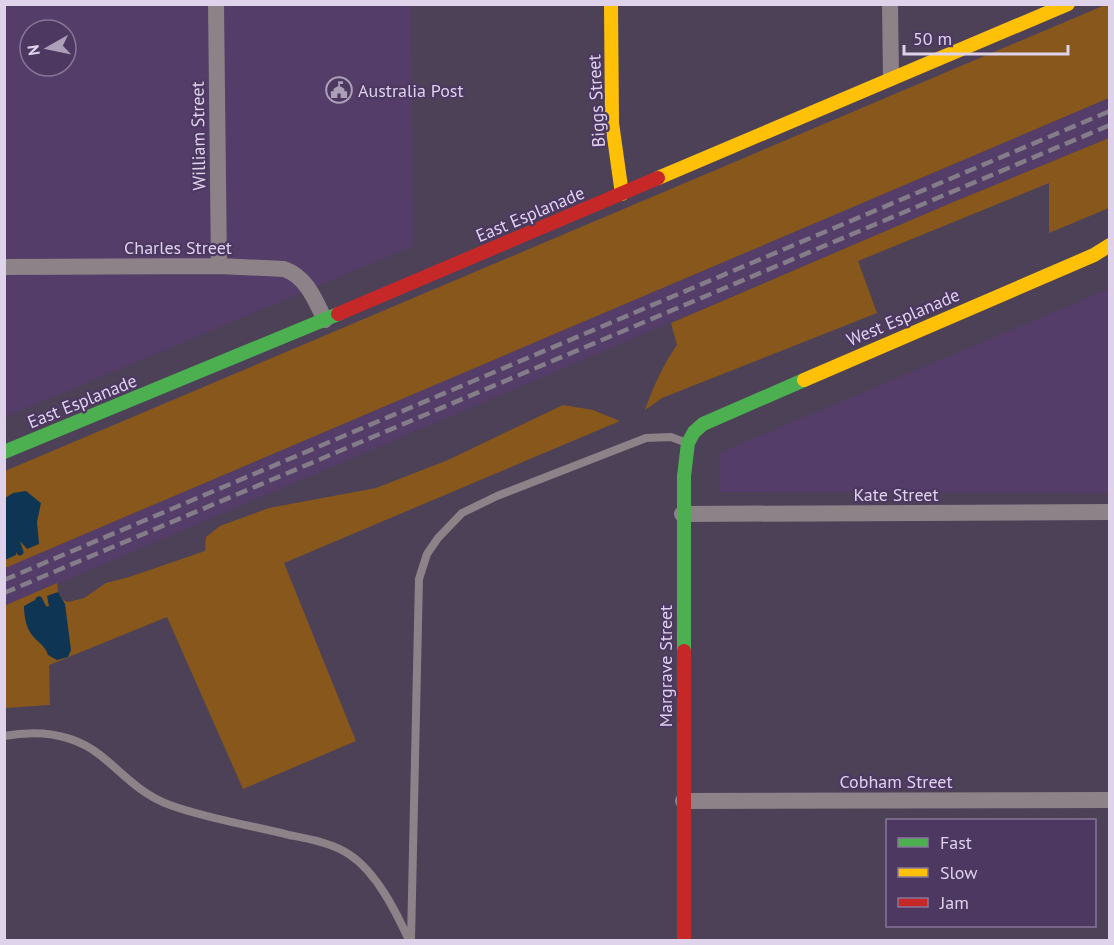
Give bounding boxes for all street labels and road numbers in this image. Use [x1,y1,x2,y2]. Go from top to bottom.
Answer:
street label: Biggs Street [582,54,610,148]
street label: William Street [186,81,210,191]
street label: East Esplanade [472,181,588,247]
street label: Charles Street [124,236,232,259]
street label: West Esplanade [843,283,963,351]
street label: East Esplanade [24,369,140,433]
street label: Kate Street [853,483,939,506]
street label: Margrave Street [654,605,677,727]
street label: Cobham Street [839,770,953,793]

